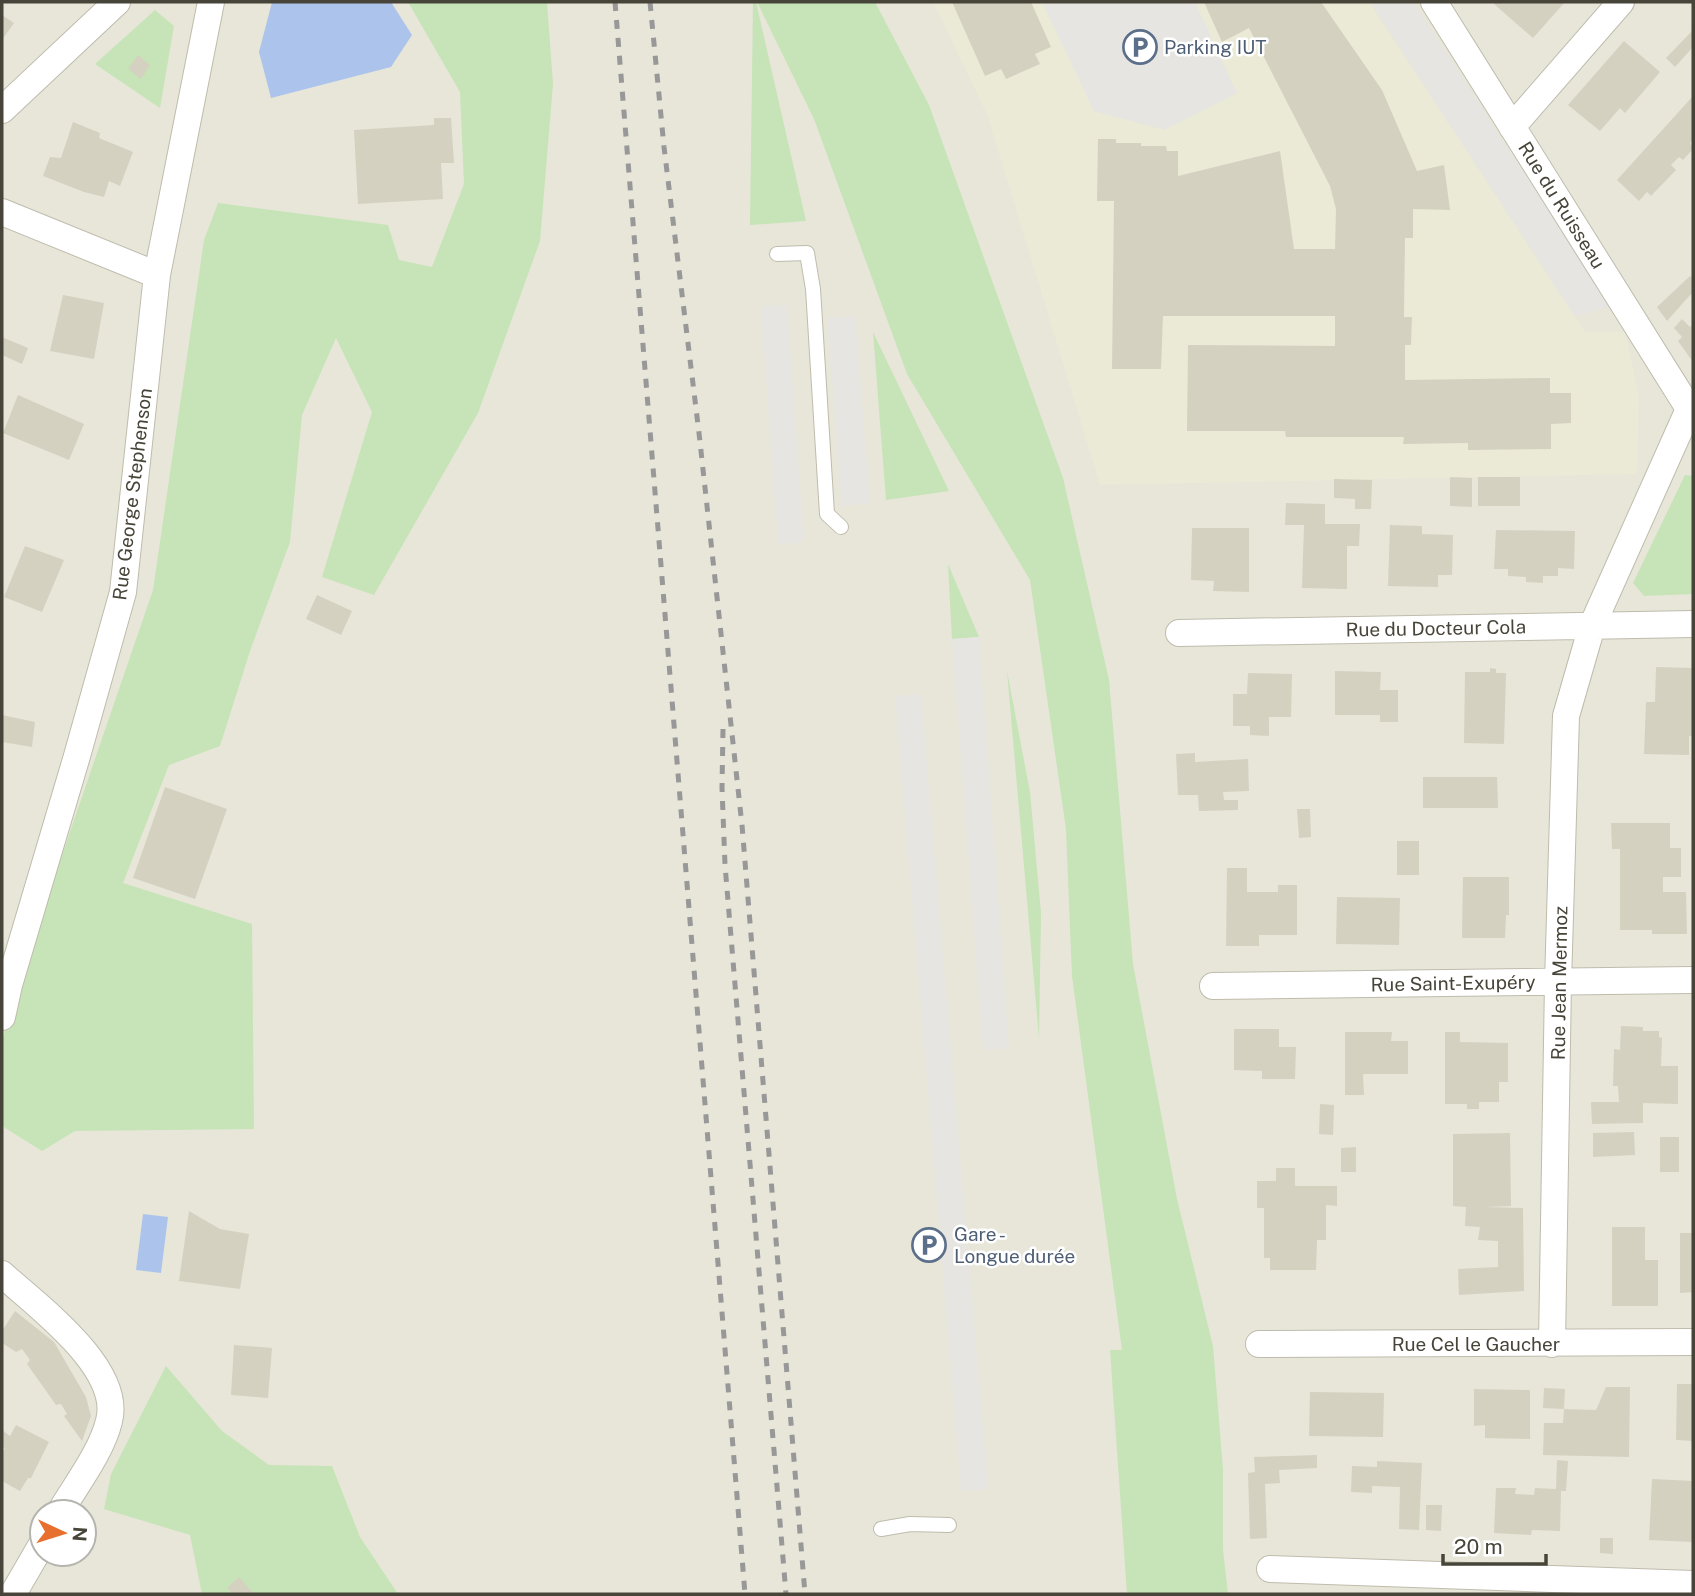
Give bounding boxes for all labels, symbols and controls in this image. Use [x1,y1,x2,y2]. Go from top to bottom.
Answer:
parking icon: Parking IUT [1121,28,1159,66]
place label: Parking IUT [1164,36,1267,58]
street label: Rue du Ruisseau [1514,137,1610,273]
street label: Rue George Stephenson [108,387,156,601]
street label: Rue du Docteur Cola [1346,615,1526,641]
street label: Rue Jean Mermoz [1547,906,1571,1060]
street label: Rue Saint-Exupéry [1370,971,1536,995]
place label: Gare - Longue durée [954,1223,1075,1267]
parking icon: Gare - Longue durée [910,1226,948,1264]
street label: Rue Cel le Gaucher [1392,1333,1560,1355]
north arrow [28,1498,98,1568]
scale bar [1443,1522,1546,1566]
text: N [68,1526,91,1542]
text: 20 m [1454,1534,1503,1559]

